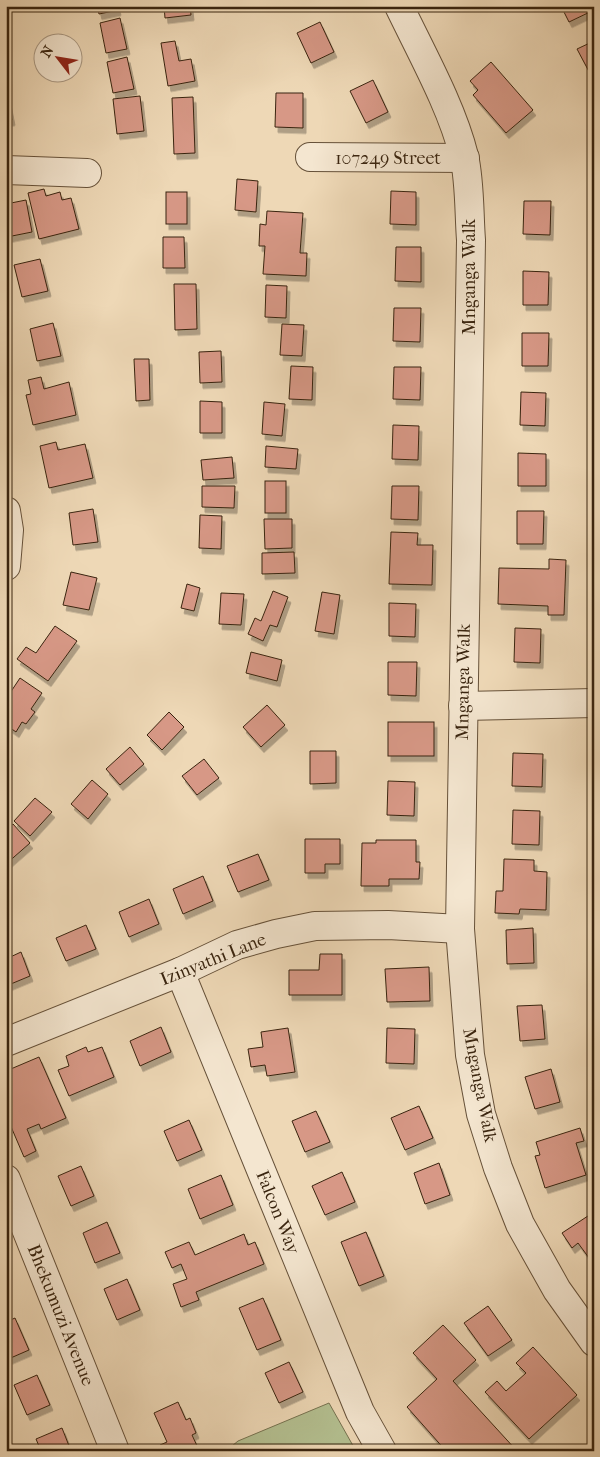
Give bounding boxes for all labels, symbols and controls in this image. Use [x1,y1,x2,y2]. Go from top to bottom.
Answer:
north arrow [32,32,82,82]
text: N [37,42,58,60]
street label: 107249 Street [335,148,441,169]
street label: Mnganga Walk [459,218,480,335]
street label: Mnganga Walk [452,623,475,740]
street label: Izinyathi Lane [157,929,269,990]
street label: Mnganga Walk [458,1026,501,1145]
street label: Falcon Way [251,1167,304,1258]
street label: Bhekumuzi Avenue [23,1242,98,1389]

